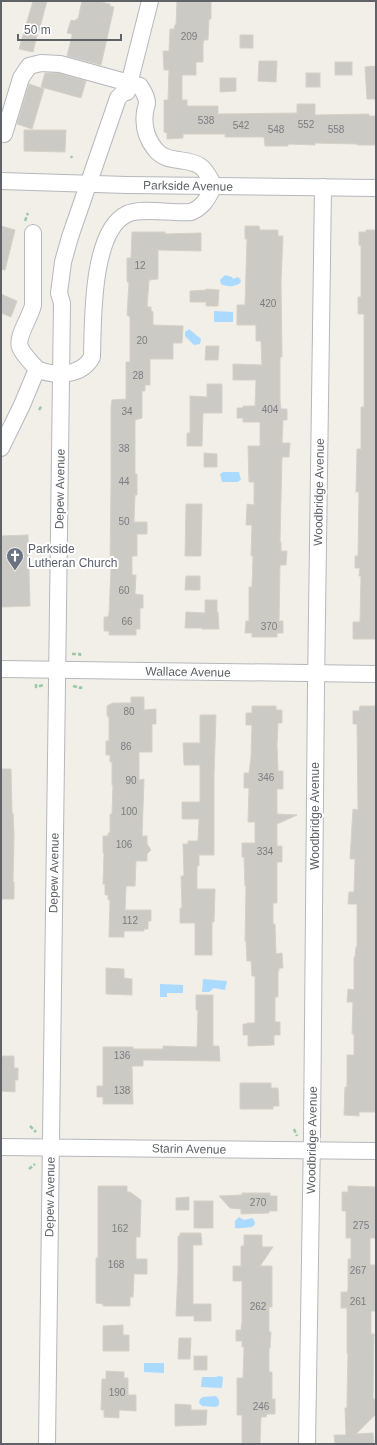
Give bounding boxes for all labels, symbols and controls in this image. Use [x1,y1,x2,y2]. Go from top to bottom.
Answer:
scale bar [18,16,121,42]
text: 50 m [24,23,51,37]
house number: 209 [181,31,198,42]
house number: 538 [198,115,215,126]
house number: 552 [298,119,315,130]
house number: 542 [233,120,250,131]
house number: 548 [268,124,285,135]
house number: 558 [328,124,345,135]
street label: Parkside Avenue [143,178,233,194]
house number: 12 [134,260,146,271]
house number: 420 [260,298,277,309]
house number: 20 [136,335,148,346]
house number: 28 [132,370,144,381]
house number: 404 [262,404,279,415]
house number: 34 [121,406,133,417]
street label: Woodbridge Avenue [311,438,327,546]
house number: 38 [118,443,130,454]
street label: Depew Avenue [52,448,68,529]
house number: 44 [118,476,130,487]
house number: 50 [118,516,130,527]
place label: Parkside Lutheran Church [28,542,117,570]
church icon: Parkside Lutheran Church [5,546,25,571]
house number: 60 [118,585,130,596]
house number: 66 [121,616,133,627]
house number: 370 [261,621,278,632]
street label: Wallace Avenue [145,664,231,680]
house number: 80 [123,706,135,717]
house number: 86 [120,741,132,752]
street label: Woodbridge Avenue [308,762,322,870]
house number: 346 [258,772,275,783]
house number: 90 [125,775,137,786]
house number: 100 [121,806,138,817]
street label: Depew Avenue [46,832,62,913]
house number: 106 [116,839,133,850]
house number: 334 [257,846,274,857]
house number: 112 [122,915,138,926]
house number: 136 [114,1050,131,1061]
house number: 138 [114,1085,131,1096]
street label: Woodbridge Avenue [304,1086,320,1194]
street label: Starin Avenue [152,1141,227,1157]
street label: Depew Avenue [42,1156,58,1237]
house number: 270 [250,1197,267,1208]
house number: 275 [353,1220,370,1231]
house number: 162 [112,1223,129,1234]
house number: 168 [108,1259,125,1270]
house number: 267 [350,1265,367,1276]
house number: 261 [350,1296,367,1307]
house number: 262 [250,1301,267,1312]
house number: 190 [109,1387,126,1398]
house number: 246 [253,1401,270,1412]

